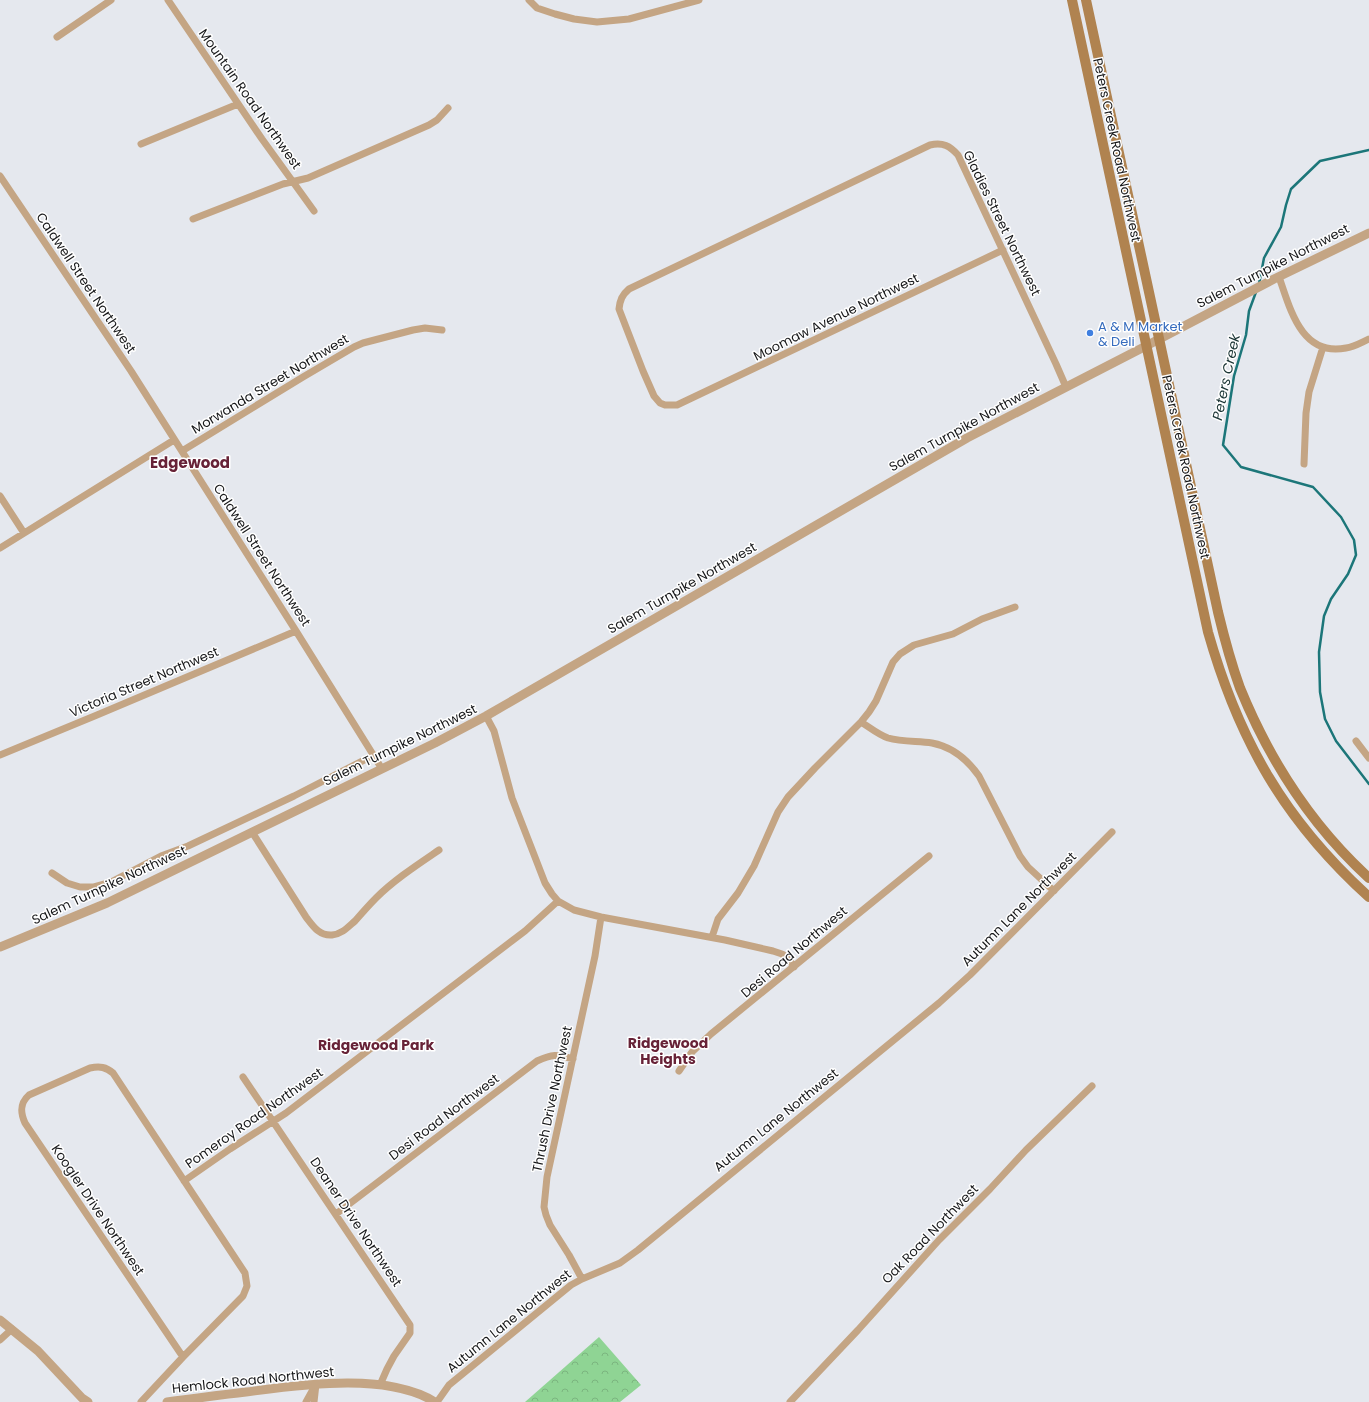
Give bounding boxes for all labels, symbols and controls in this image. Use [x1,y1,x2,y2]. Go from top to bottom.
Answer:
street label: Mountain Road Northwest [194,25,306,173]
street label: Peters Creek Road Northwest [1088,56,1146,244]
street label: Gladies Street Northwest [958,147,1046,299]
street label: Caldwell Street Northwest [32,209,141,358]
street label: Salem Turnpike Northwest [1193,219,1353,313]
street label: Moomaw Avenue Northwest [750,268,922,365]
place label: A & M Market & Deli [1098,317,1183,351]
marker: A & M Market & Deli [1085,328,1095,338]
street label: Morwanda Street Northwest [188,329,352,439]
water label: Peters Creek [1207,331,1245,422]
street label: Peters Creek Road Northwest [1157,373,1215,561]
street label: Salem Turnpike Northwest [886,378,1043,476]
district label: Edgewood [150,452,230,473]
street label: Caldwell Street Northwest [209,480,315,630]
street label: Salem Turnpike Northwest [604,537,760,638]
street label: Victoria Street Northwest [66,642,222,722]
street label: Salem Turnpike Northwest [320,699,480,791]
street label: Salem Turnpike Northwest [28,841,190,929]
street label: Autumn Lane Northwest [957,847,1081,971]
street label: Desi Road Northwest [737,902,851,1002]
street label: Thrush Drive Northwest [527,1024,577,1174]
district label: Ridgewood Heights [628,1033,708,1069]
district label: Ridgewood Park [318,1035,434,1055]
street label: Pomeroy Road Northwest [181,1063,327,1173]
street label: Autumn Lane Northwest [710,1064,842,1176]
street label: Desi Road Northwest [385,1069,503,1165]
street label: Koogler Drive Northwest [47,1141,149,1280]
street label: Deaner Drive Northwest [306,1154,407,1291]
street label: Oak Road Northwest [877,1180,983,1288]
street label: Autumn Lane Northwest [443,1265,575,1377]
street label: Hemlock Road Northwest [171,1362,335,1398]

